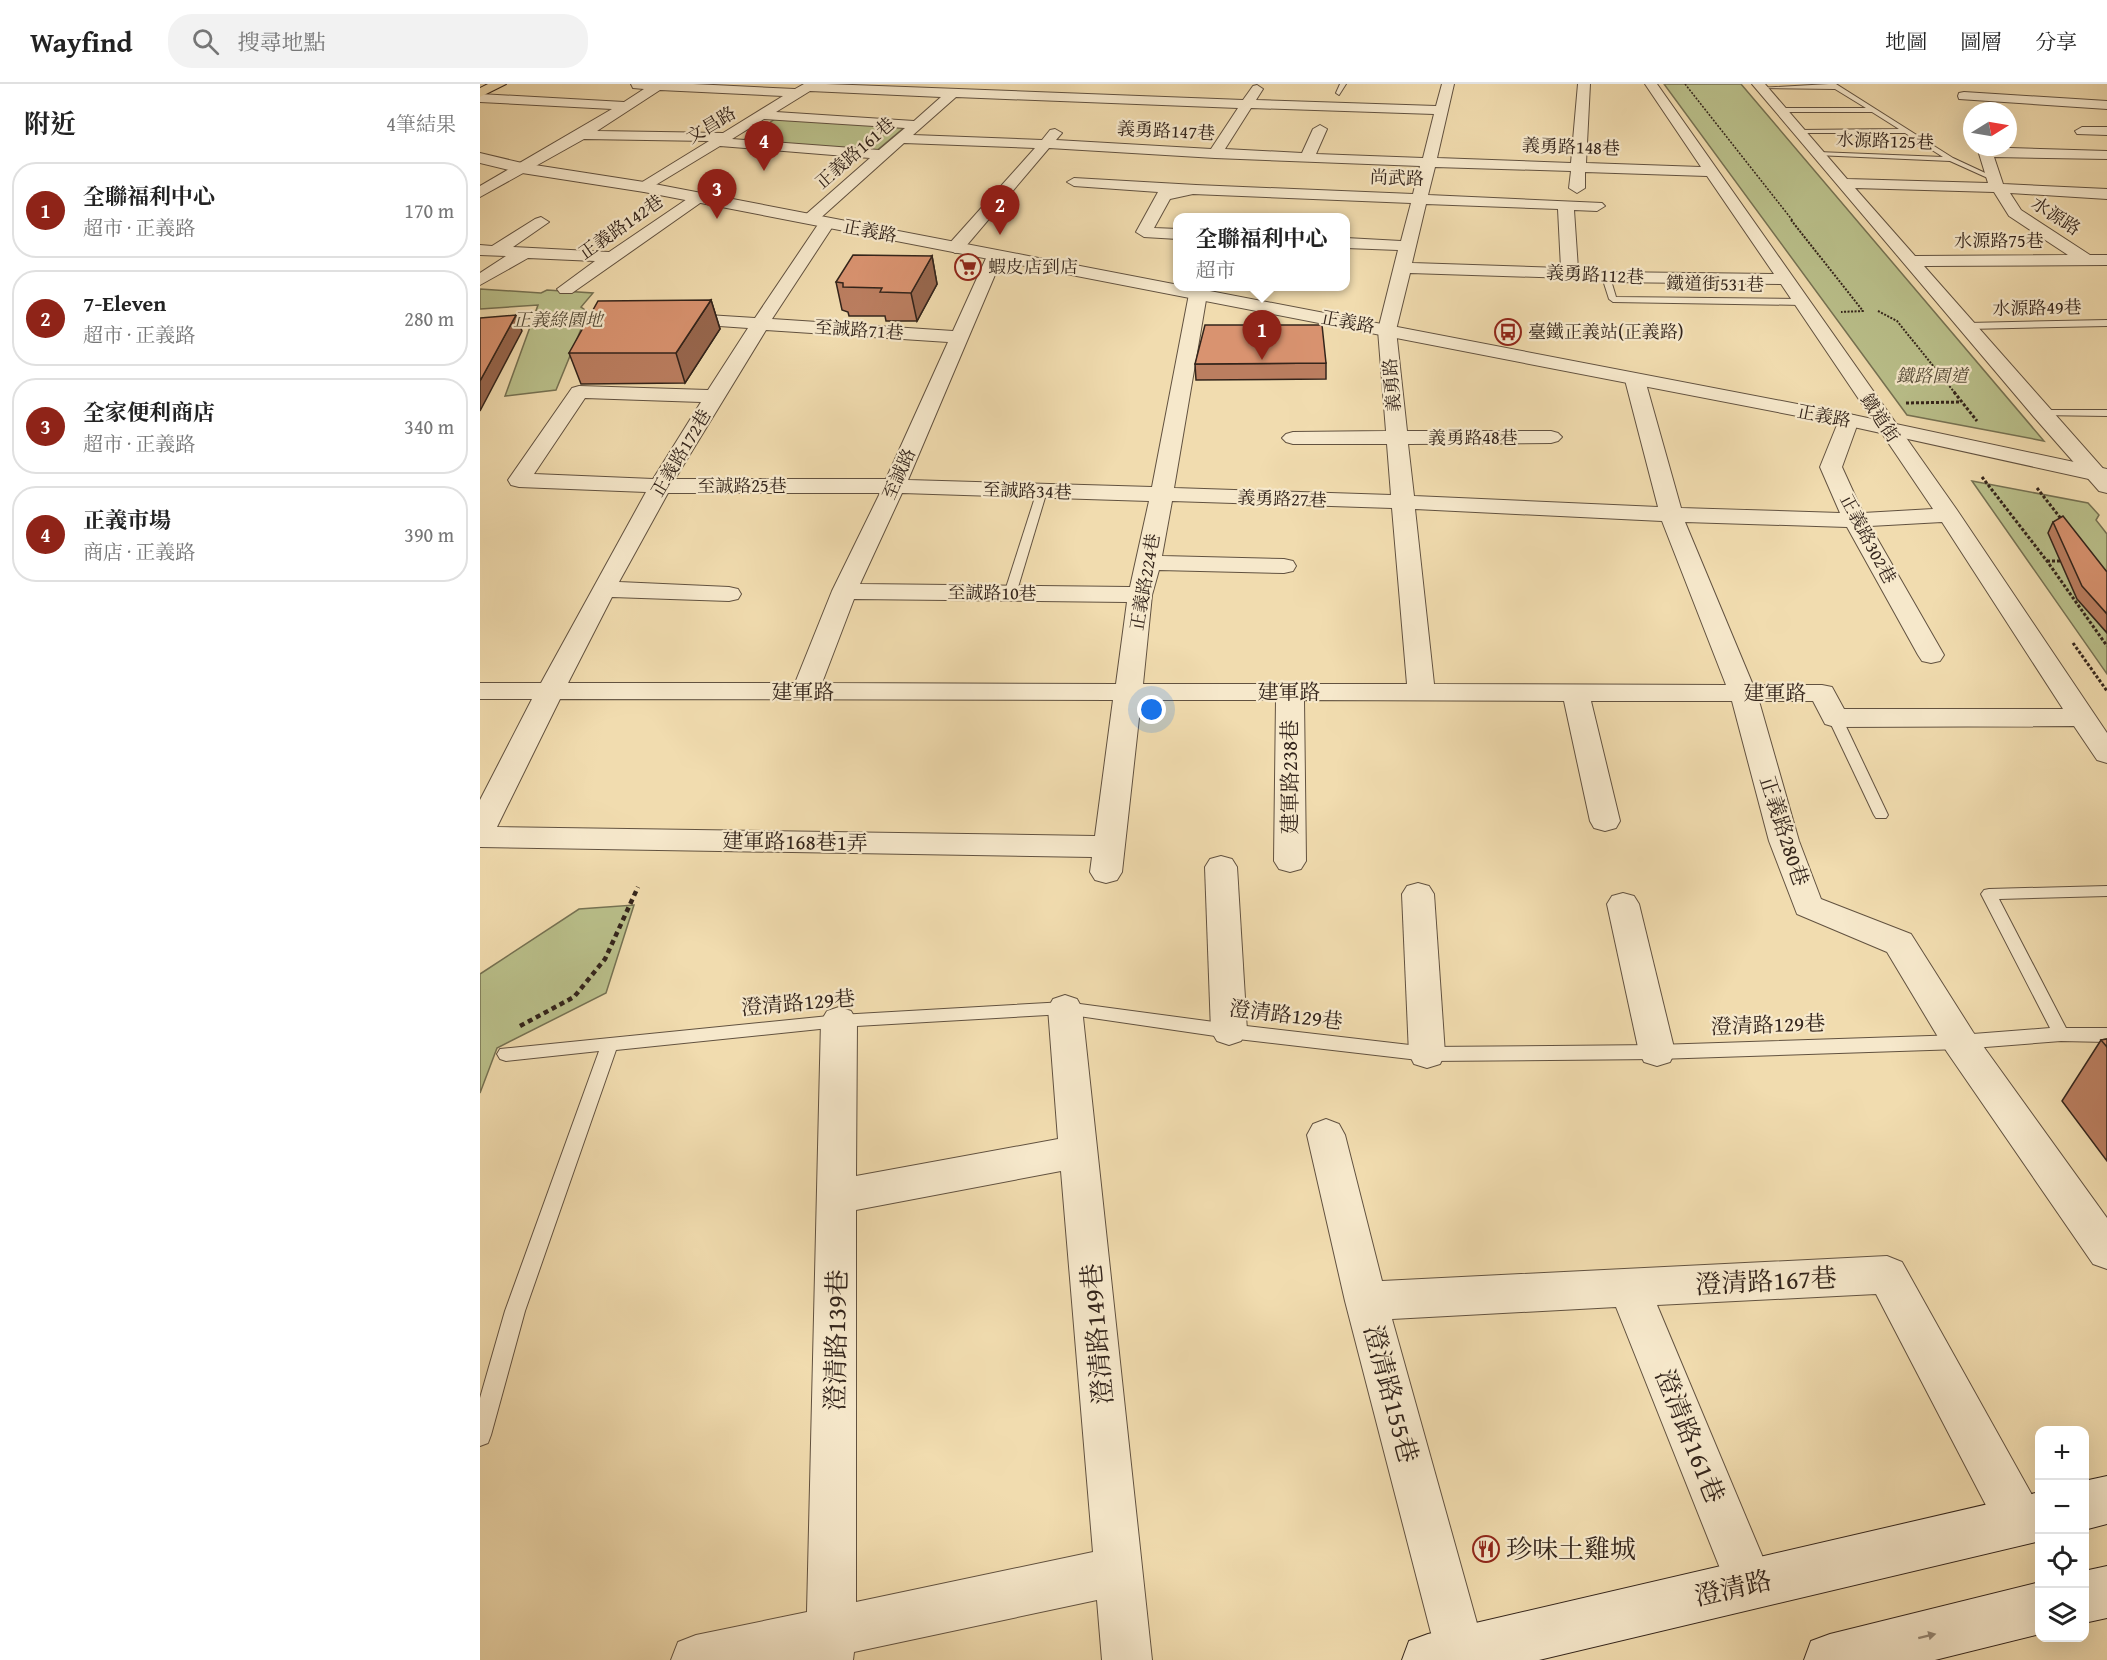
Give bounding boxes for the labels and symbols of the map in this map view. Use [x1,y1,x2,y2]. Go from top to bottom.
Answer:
street label: 文昌路 [681,99,741,150]
north arrow [1963,102,2017,156]
street label: 正義路161巷 [809,110,901,195]
street label: 義勇路147巷 [1116,114,1216,147]
pin: 4 [744,122,784,171]
street label: 水源路125巷 [1836,125,1934,156]
street label: 義勇路148巷 [1522,131,1620,162]
street label: 尚武路 [1370,163,1424,192]
pin: 3 [698,170,736,219]
pin: 2 [980,186,1020,235]
street label: 正義路142巷 [573,187,669,266]
street label: 水源路 [2026,190,2086,242]
street label: 正義路 [841,212,899,249]
street label: 水源路75巷 [1954,227,2044,254]
supermarket icon: 蝦皮店到店 [953,252,983,282]
place label: 蝦皮店到店 [988,253,1078,280]
street label: 義勇路112巷 [1545,258,1645,291]
street label: 鐵道街531巷 [1666,269,1764,298]
street label: 水源路49巷 [1992,293,2082,322]
street label: 正義路 [1319,303,1377,340]
park label: 正義綠園地 [513,306,605,333]
pin: 1 [1242,310,1282,360]
street label: 至誠路71巷 [814,313,905,346]
bus stop icon: 臺鐵正義站(正義路) [1493,317,1523,347]
place label: 臺鐵正義站(正義路) [1528,318,1684,345]
street label: 義勇路 [1376,357,1407,413]
park label: 鐵路園道 [1896,362,1970,389]
street label: 鐵道街 [1854,388,1907,448]
street label: 正義路 [1795,397,1853,434]
street label: 正義路172巷 [644,404,717,502]
street label: 義勇路48巷 [1428,424,1518,451]
street label: 至誠路 [875,444,922,504]
street label: 至誠路25巷 [697,472,787,499]
street label: 至誠路34巷 [982,475,1072,506]
street label: 義勇路27巷 [1237,483,1327,514]
street label: 正義路302巷 [1834,489,1903,588]
street label: 正義路224巷 [1123,531,1166,633]
street label: 至誠路10巷 [947,578,1037,607]
street label: 建軍路 [772,676,835,707]
street label: 建軍路 [1258,676,1321,707]
street label: 建軍路 [1744,677,1807,708]
your location [1137,695,1166,724]
street label: 建軍路238巷 [1274,720,1305,834]
street label: 正義路280巷 [1752,772,1817,890]
street label: 建軍路168巷1弄 [722,825,868,858]
street label: 澄清路129巷 [740,982,856,1023]
street label: 澄清路129巷 [1227,992,1345,1037]
street label: 澄清路129巷 [1710,1007,1826,1042]
street label: 澄清路167巷 [1694,1257,1838,1304]
street label: 澄清路149巷 [1071,1262,1122,1406]
street label: 澄清路139巷 [815,1269,856,1411]
street label: 澄清路155巷 [1354,1320,1429,1467]
street label: 澄清路161巷 [1646,1363,1735,1509]
place label: 珍味土雞城 [1506,1529,1636,1568]
restaurant icon: 珍味土雞城 [1471,1534,1501,1564]
street label: 澄清路 [1690,1560,1775,1615]
one-way arrow [1918,1630,1937,1640]

